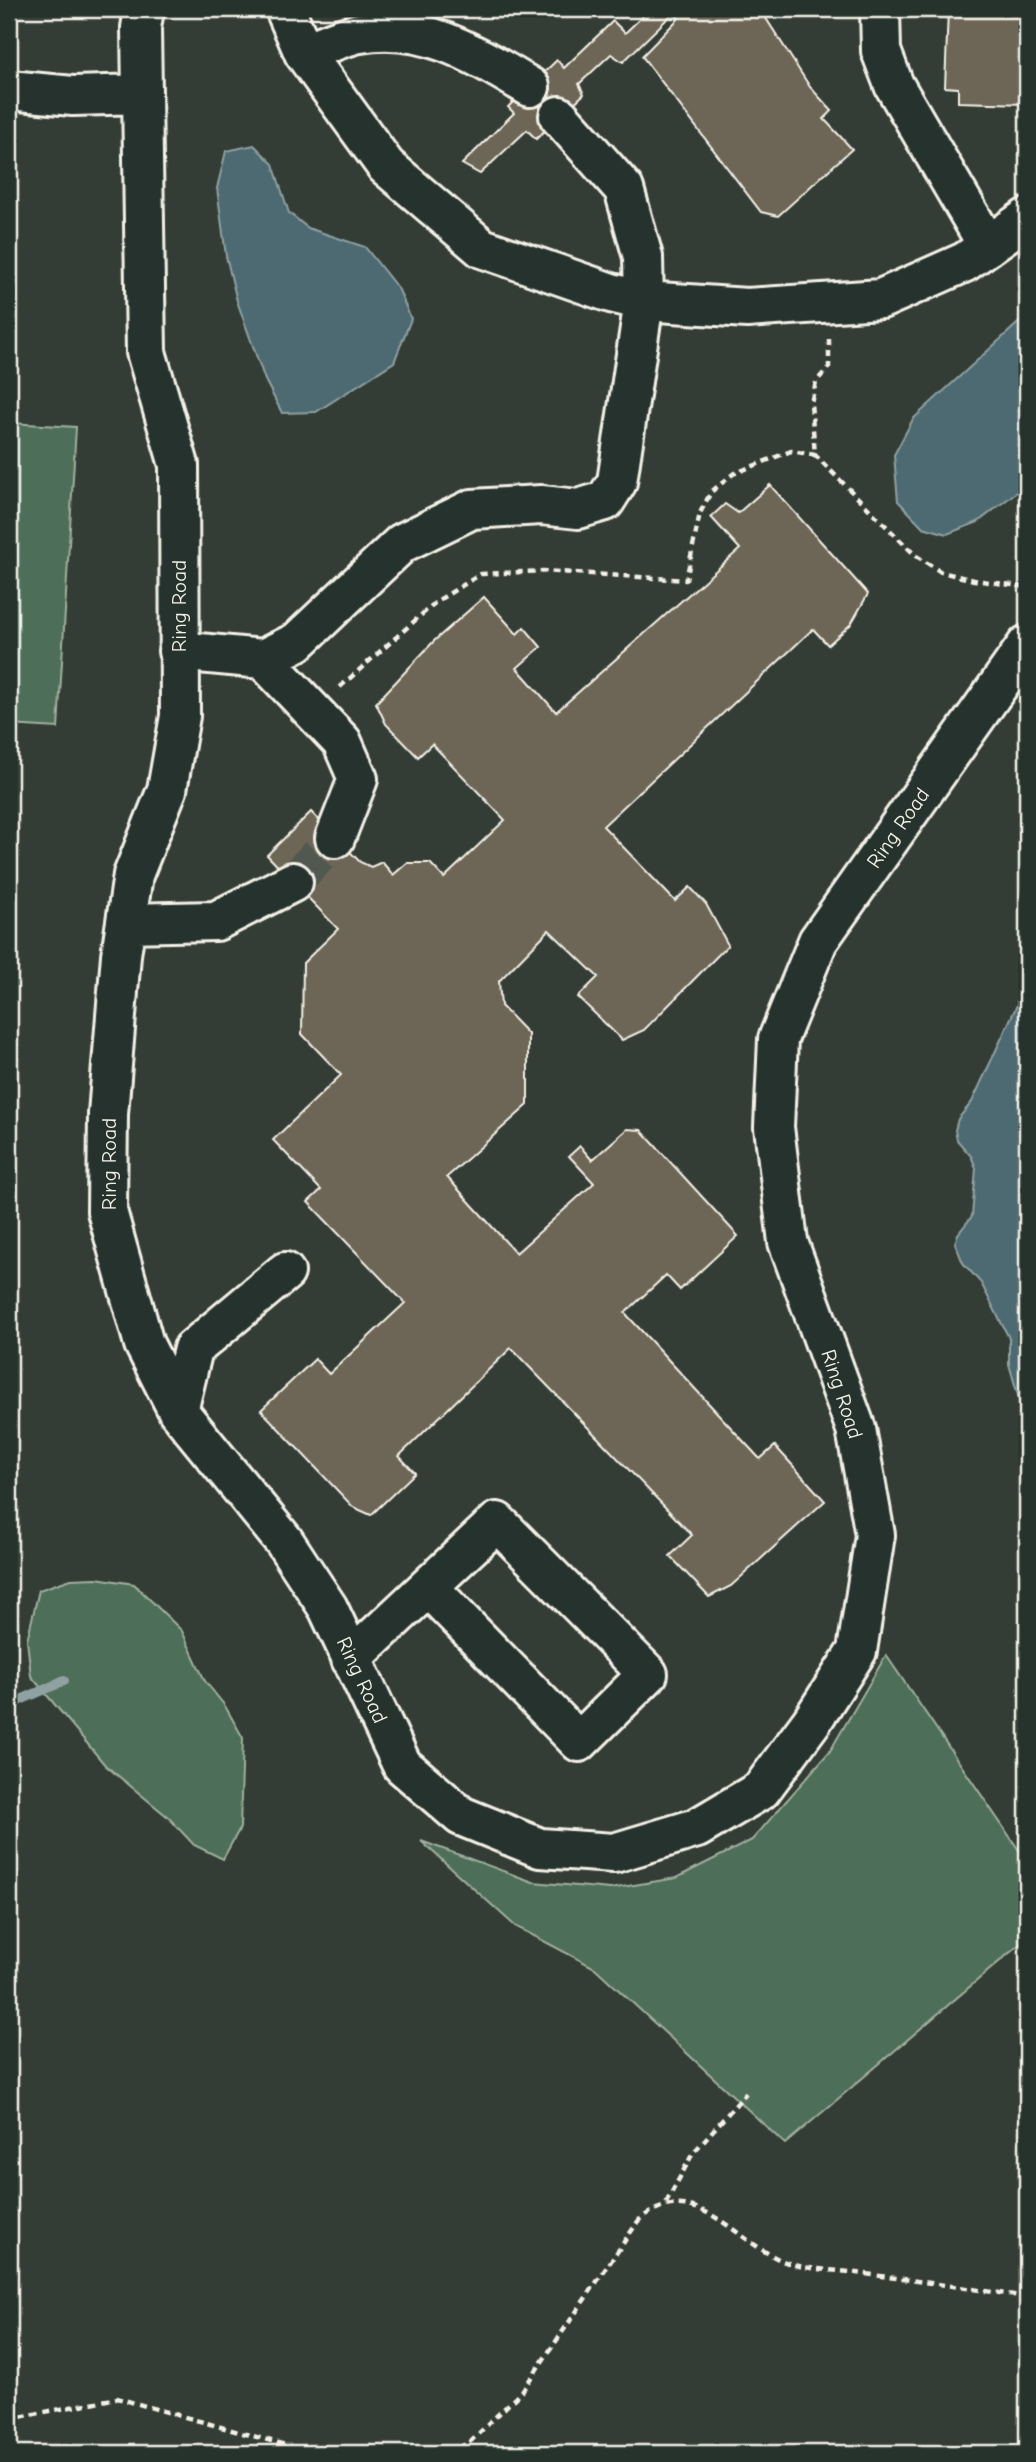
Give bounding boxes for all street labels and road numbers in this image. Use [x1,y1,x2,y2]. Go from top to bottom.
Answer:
street label: Ring Road [167,560,191,652]
street label: Ring Road [862,783,934,873]
street label: Ring Road [97,1118,121,1210]
street label: Ring Road [816,1346,868,1442]
street label: Ring Road [332,1633,392,1727]

